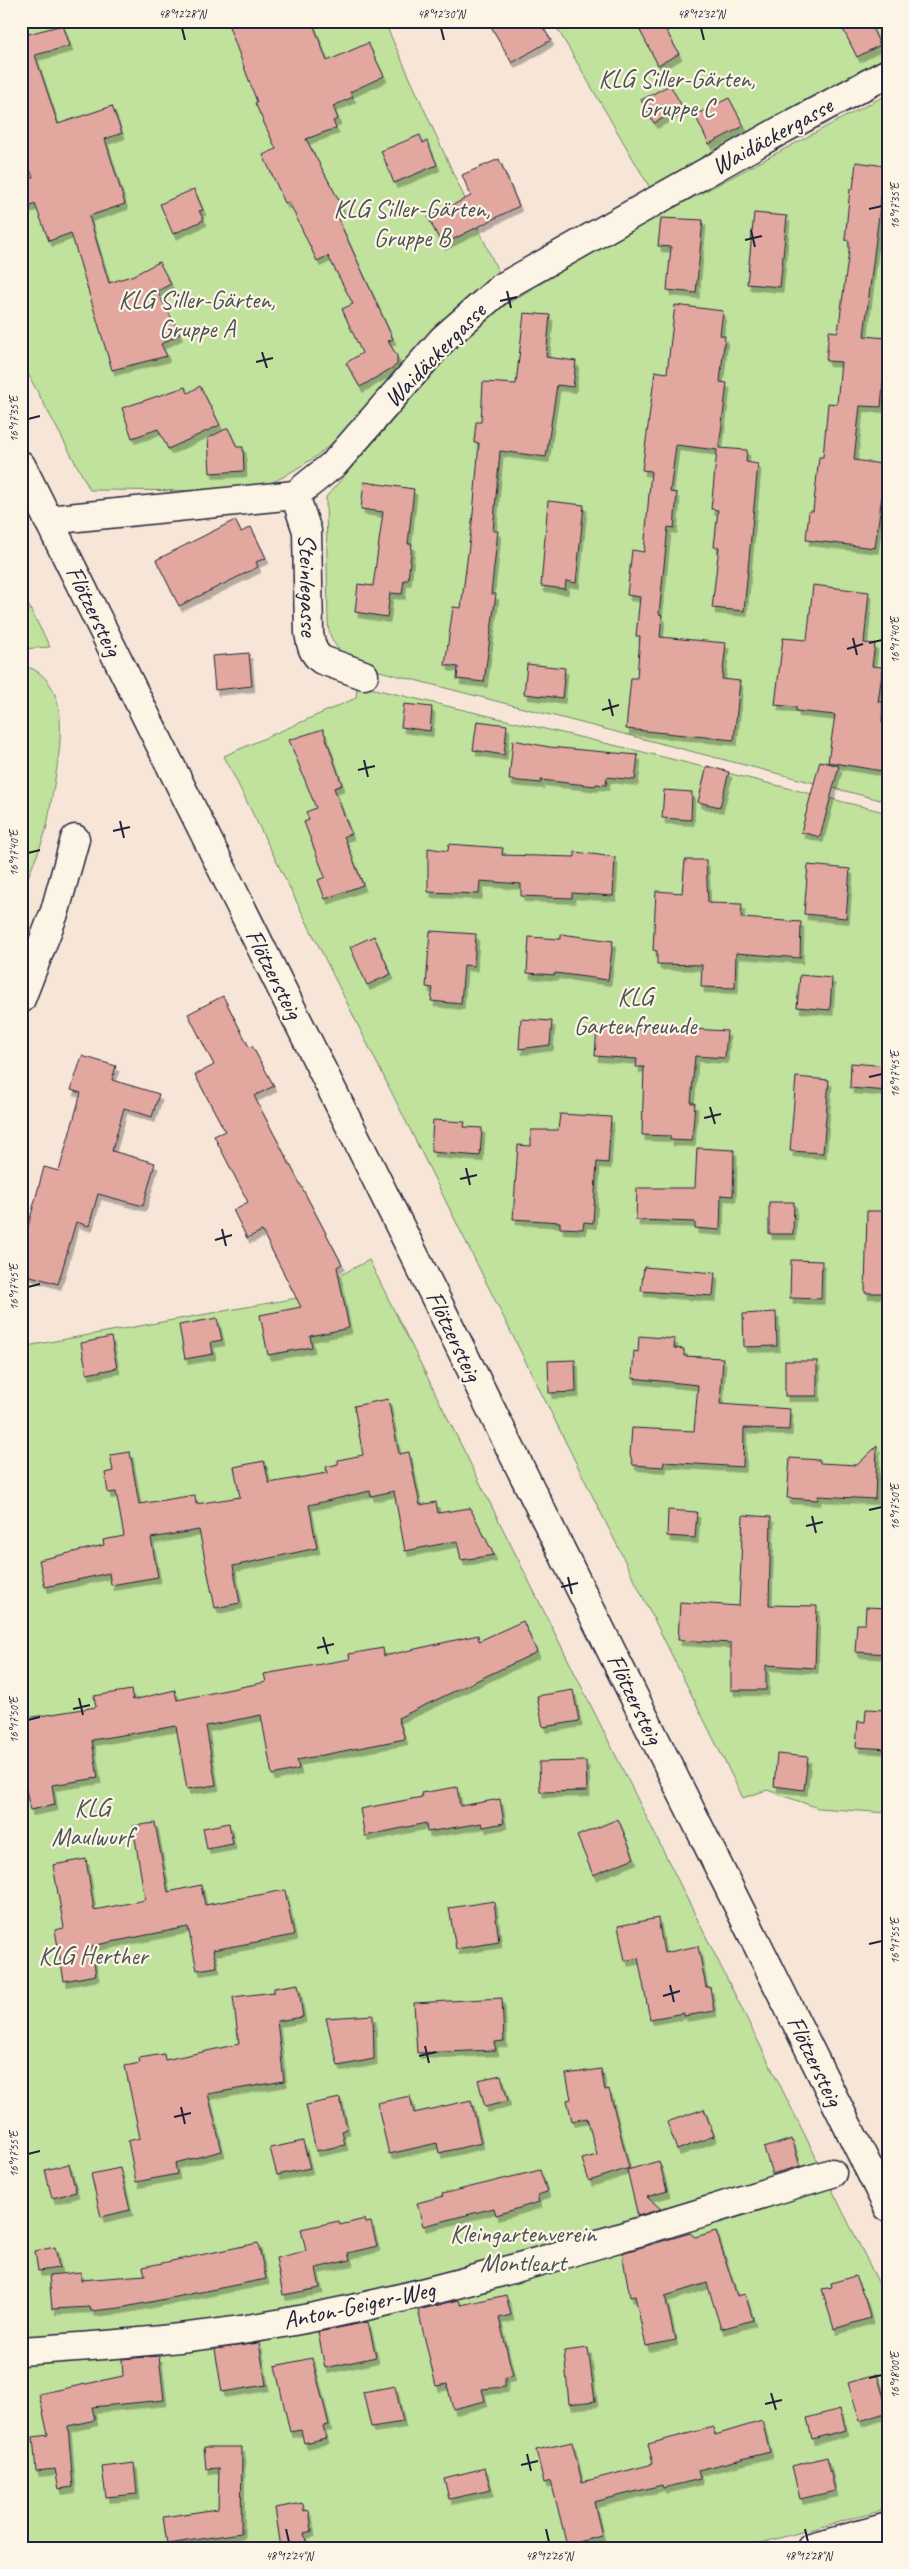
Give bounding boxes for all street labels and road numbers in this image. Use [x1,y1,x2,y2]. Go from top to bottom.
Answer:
street label: Waidäckergasse [706,89,840,182]
street label: Waidäckergasse [377,295,494,414]
street label: Steinlegasse [291,534,325,638]
street label: Flötzersteig [58,561,130,663]
street label: Flötzersteig [238,924,311,1026]
street label: Flötzersteig [418,1286,490,1388]
street label: Flötzersteig [599,1649,671,1751]
street label: Flötzersteig [779,2011,851,2113]
street label: Anton-Geiger-Weg [280,2273,439,2337]

